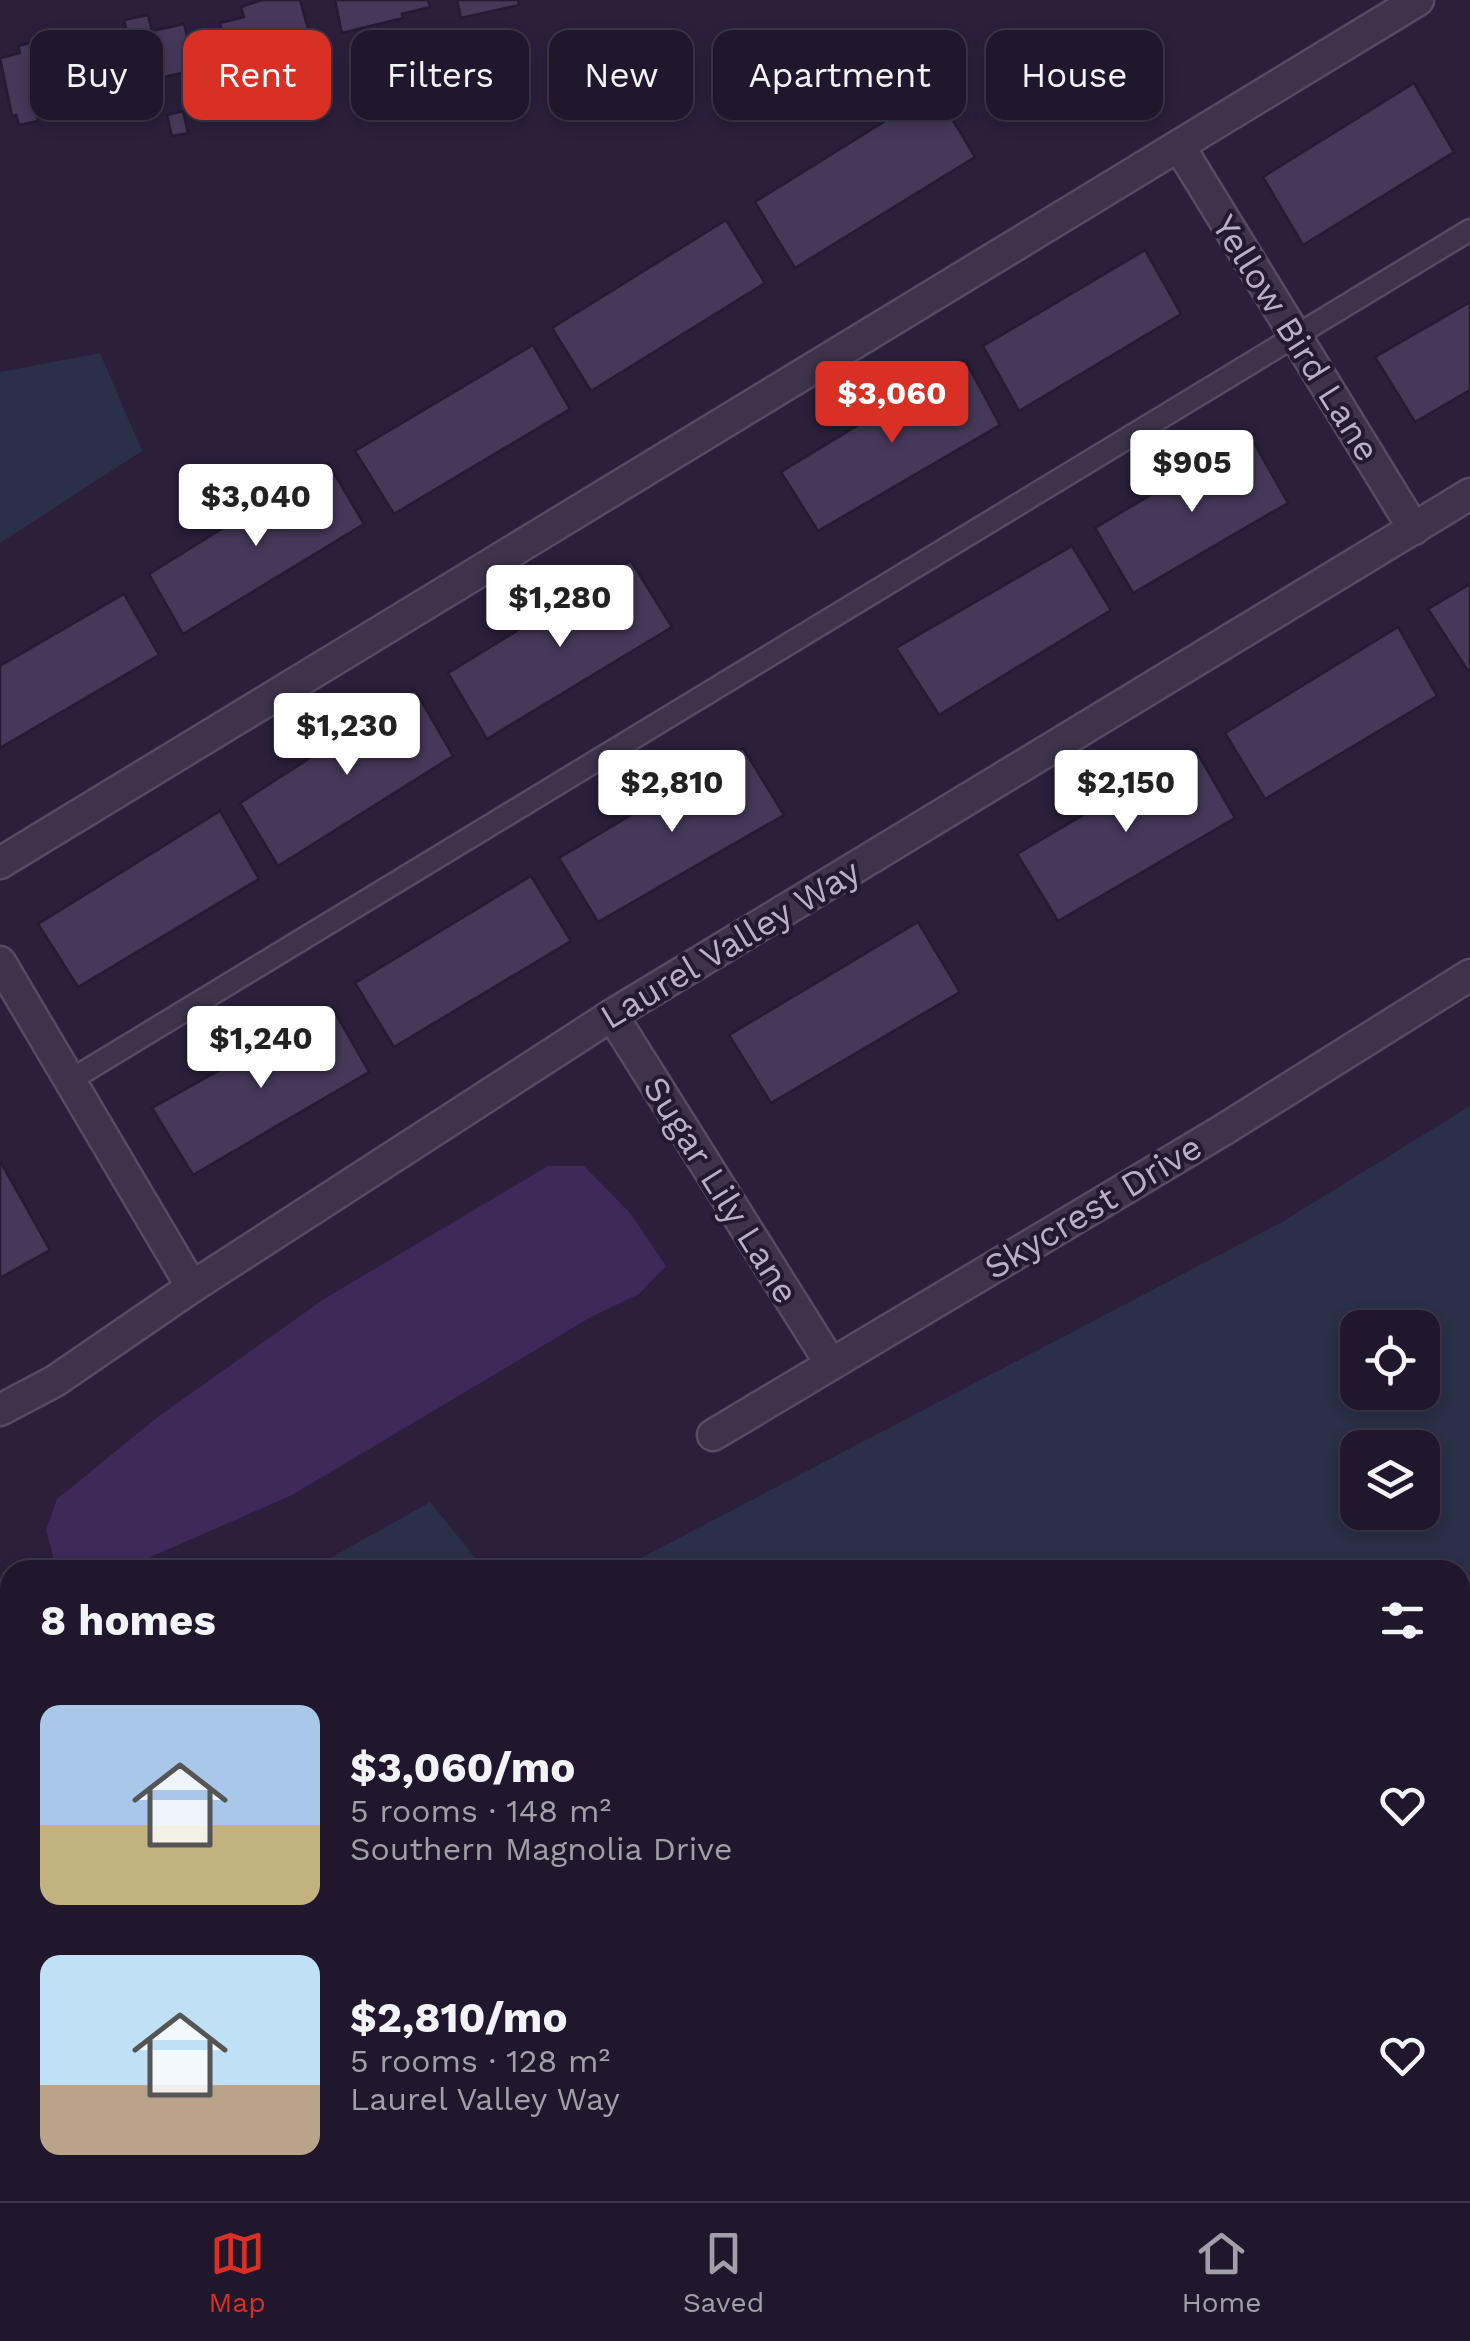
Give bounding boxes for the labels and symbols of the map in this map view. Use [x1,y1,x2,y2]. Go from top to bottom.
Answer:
street label: Yellow Bird Lane [1203,207,1389,469]
pin: $3,060 [811,361,973,446]
pin: $905 [1133,430,1251,515]
pin: $3,040 [175,464,337,549]
pin: $1,280 [479,565,641,650]
pin: $1,230 [266,693,428,778]
pin: $2,810 [591,750,753,835]
pin: $2,150 [1045,750,1207,835]
street label: Laurel Valley Way [593,850,867,1038]
pin: $1,240 [180,1006,342,1091]
street label: Sugar Lily Lane [634,1069,808,1311]
street label: Skycrest Drive [977,1126,1209,1288]

